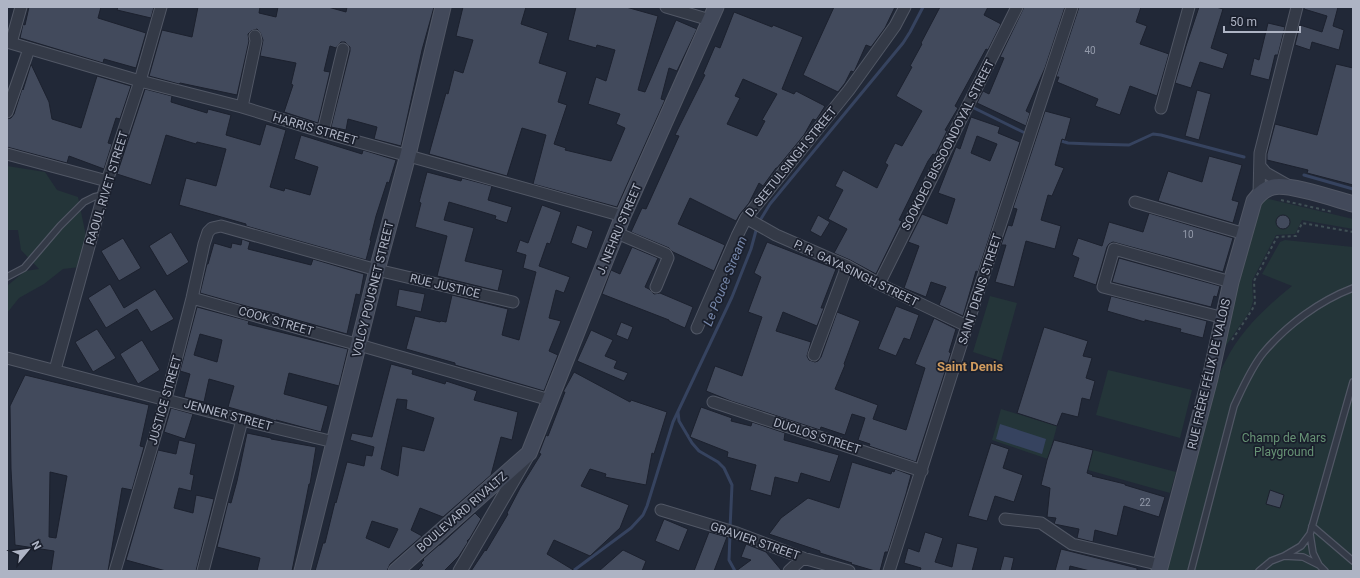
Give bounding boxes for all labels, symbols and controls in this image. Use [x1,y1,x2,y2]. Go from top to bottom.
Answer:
scale bar [1224,8,1300,34]
text: 50 m [1230,15,1257,29]
house number: 40 [1084,45,1096,56]
street label: SOOKDEO BISSOONDOYAL STREET [899,57,997,233]
street label: D. SEETULSINGH STREET [742,104,840,220]
street label: HARRIS STREET [271,110,359,148]
street label: RAOUL RIVET STREET [83,129,131,247]
street label: J. NEHRU STREET [594,181,644,277]
street label: VOLCY POUGNET STREET [349,220,397,358]
house number: 10 [1182,229,1194,240]
street label: SAINT DENIS STREET [955,232,1005,346]
water label: Le Pouce Stream [700,234,750,328]
street label: P. R. GAYASINGH STREET [792,237,920,309]
street label: RUE JUSTICE [409,271,482,301]
street label: RUE FRÈRE FÉLIX DE VALOIS [1184,297,1233,451]
street label: COOK STREET [237,304,315,338]
street label: JUSTICE STREET [146,354,184,446]
district label: Saint Denis [937,359,1003,374]
street label: JENNER STREET [183,397,273,433]
street label: DUCLOS STREET [772,415,862,457]
park label: Champ de Mars Playground [1242,431,1326,459]
street label: BOULEVARD RIVALTZ [414,469,510,555]
house number: 22 [1139,497,1151,508]
street label: GRAVIER STREET [708,519,802,563]
north arrow [8,530,48,570]
text: N [29,539,44,552]

